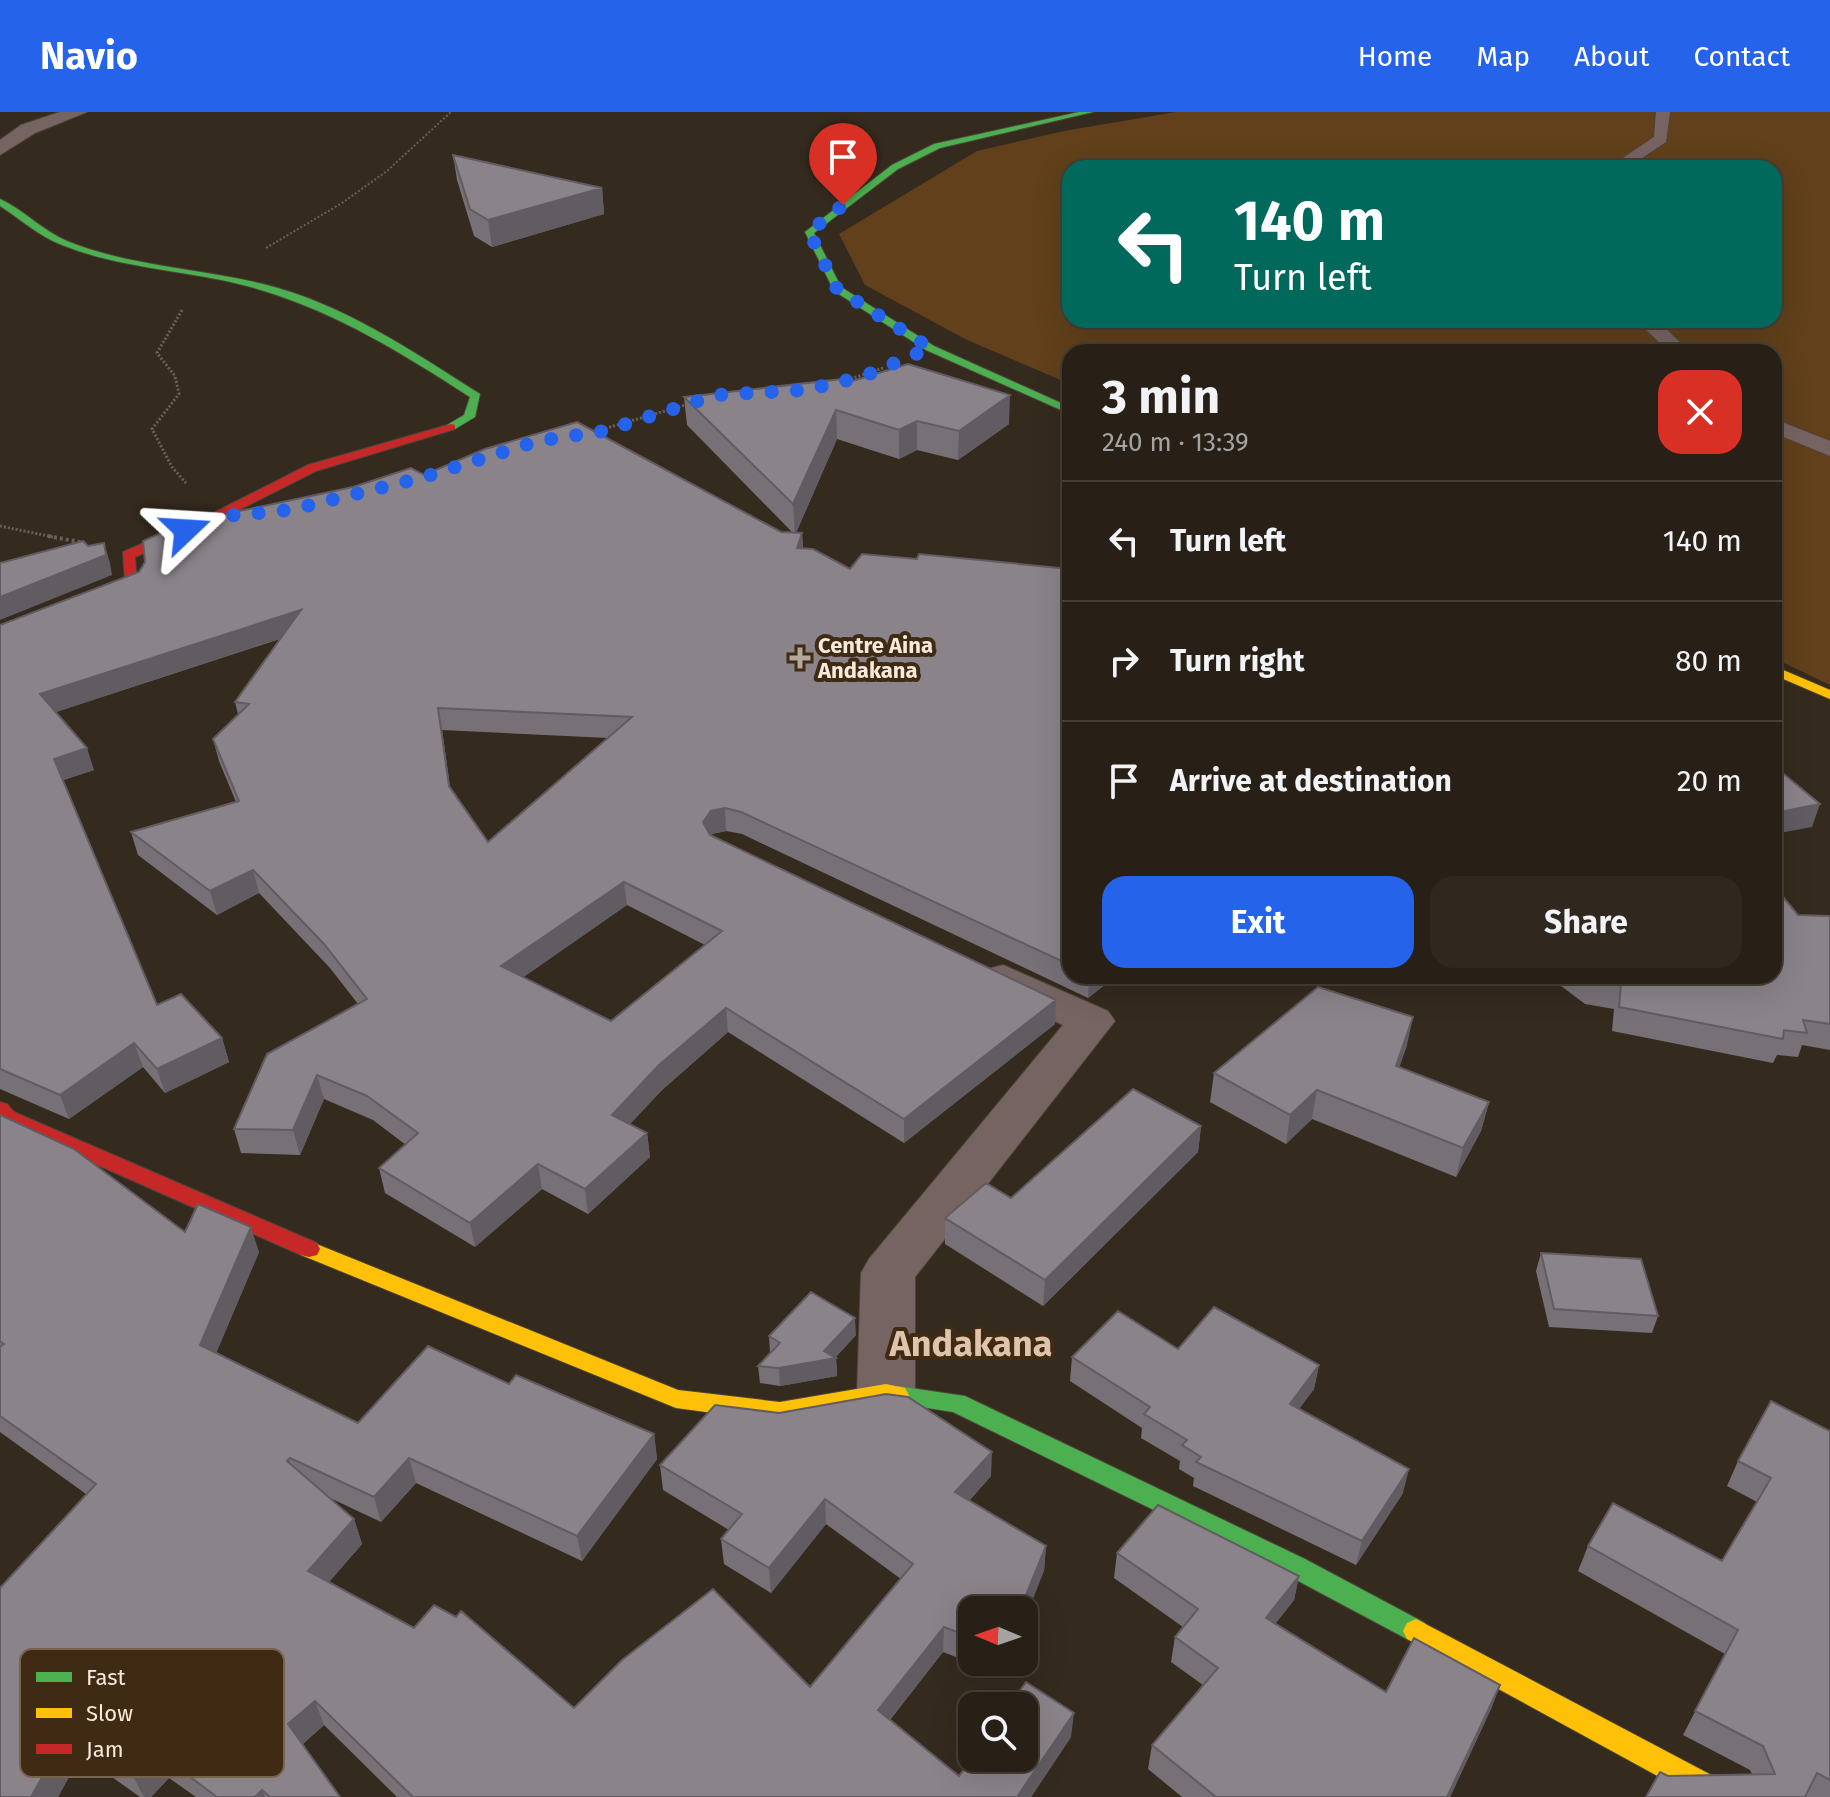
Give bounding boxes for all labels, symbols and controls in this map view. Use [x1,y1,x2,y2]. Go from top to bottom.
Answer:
text: Navio [40,33,138,79]
text: Home [1358,40,1432,73]
text: Map [1476,40,1530,73]
text: About [1574,40,1649,73]
text: Contact [1693,40,1790,73]
pin [809,123,877,205]
icon: arrive [821,135,865,179]
text: 140 m [1234,188,1385,255]
icon: left [1102,192,1206,296]
text: Turn left [1234,256,1372,300]
text: 3 min [1102,368,1220,426]
button: close [1658,370,1742,454]
text: 240 m · 13:39 [1102,427,1249,458]
position arrow [144,488,228,572]
icon: left [1102,519,1146,563]
text: Turn left [1170,523,1286,559]
text: 140 m [1663,523,1742,559]
place label: Centre Aina Andakana [817,632,933,684]
icon: right [1102,639,1146,683]
text: Turn right [1170,643,1305,679]
text: 80 m [1675,643,1742,679]
marker: Centre Aina Andakana [789,647,811,669]
icon: arrive [1102,759,1146,803]
text: Arrive at destination [1170,763,1452,799]
text: 20 m [1677,763,1742,799]
button: Exit [1102,876,1414,968]
button: Share [1430,876,1742,968]
district label: Andakana [889,1322,1052,1366]
north arrow [958,1596,1038,1676]
map controls [958,1596,1038,1772]
legend [20,1649,284,1777]
text: Fast [86,1664,126,1691]
button: search [958,1692,1038,1772]
text: Slow [86,1700,133,1727]
text: Jam [86,1736,124,1763]

